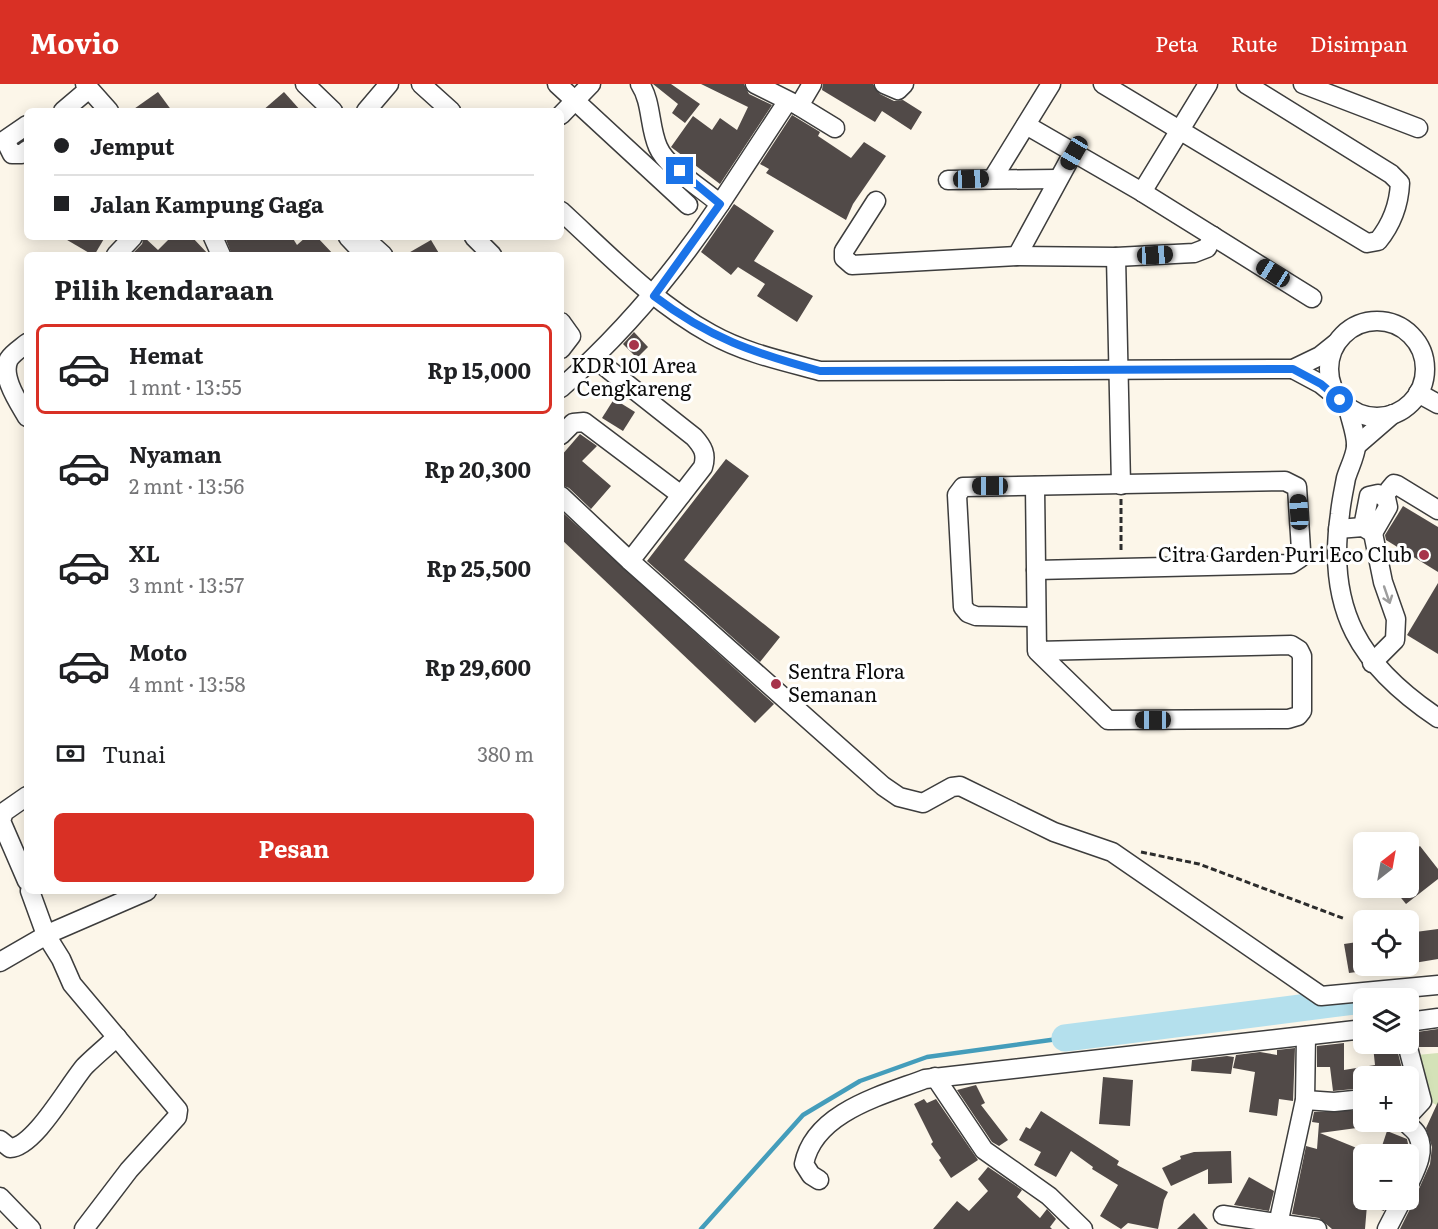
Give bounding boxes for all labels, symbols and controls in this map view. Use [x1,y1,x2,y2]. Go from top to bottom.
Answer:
text: Movio [30,21,119,63]
text: Peta [1155,27,1198,58]
text: Rute [1231,27,1277,58]
text: Disimpan [1310,27,1408,58]
text: Jemput [90,129,174,162]
car [1057,133,1091,173]
route end [666,157,693,184]
car [953,169,989,189]
text: Jalan Kampung Gaga [90,187,324,220]
car [1137,245,1173,265]
car [1253,256,1293,290]
text: Pilih kendaraan [54,268,274,308]
text: Hemat [129,338,203,371]
marker: KDR 101 Area Cengkareng [627,338,641,352]
icon: car [57,342,111,396]
place label: KDR 101 Area Cengkareng [571,349,697,402]
text: Rp 15,000 [427,353,531,386]
text: 1 mnt · 13:55 [129,371,242,401]
route start [1326,386,1353,413]
text: Nyaman [129,437,222,470]
icon: car [57,441,111,495]
text: Rp 20,300 [424,452,531,485]
text: 2 mnt · 13:56 [129,470,244,500]
car [972,477,1008,495]
car [1289,494,1309,530]
text: XL [129,536,160,569]
place label: Citra Garden Puri Eco Club [1158,538,1412,568]
icon: car [57,540,111,594]
marker: Citra Garden Puri Eco Club [1417,548,1431,562]
text: Rp 25,500 [426,551,531,584]
text: 3 mnt · 13:57 [129,569,244,599]
one-way arrow [1383,585,1394,604]
text: Moto [129,635,187,668]
icon: car [57,639,111,693]
text: Rp 29,600 [425,650,531,683]
place label: Sentra Flora Semanan [788,655,905,708]
text: 4 mnt · 13:58 [129,668,245,698]
marker: Sentra Flora Semanan [769,677,783,691]
car [1135,711,1171,729]
icon: cash [54,737,87,770]
text: Tunai [102,737,166,770]
text: 380 m [477,738,534,768]
button: Pesan [54,813,534,882]
north arrow [1353,832,1419,898]
map controls [1353,832,1419,1210]
button: locate [1353,910,1419,976]
button: layers [1353,988,1419,1054]
button: + [1353,1066,1419,1132]
button: − [1353,1144,1419,1210]

